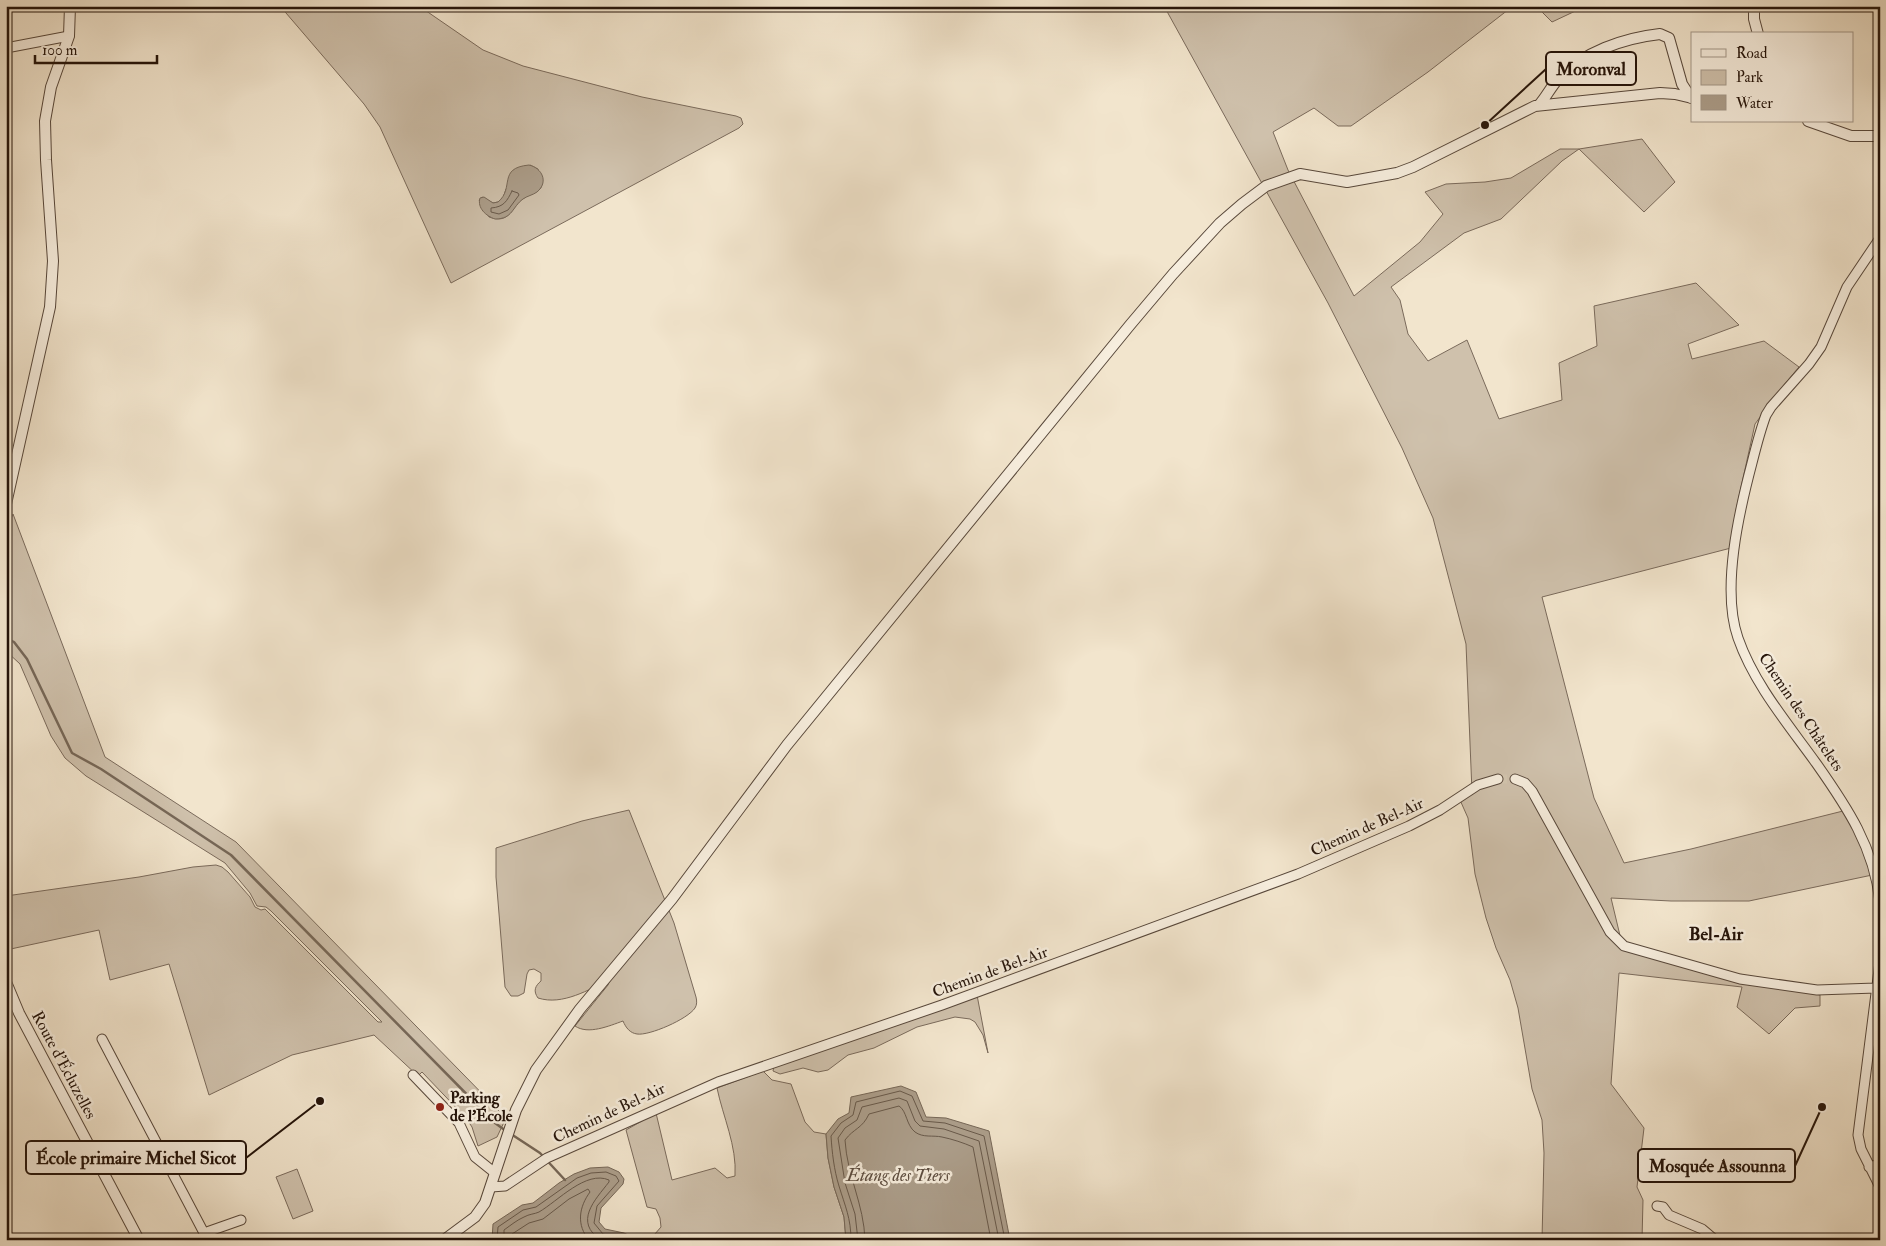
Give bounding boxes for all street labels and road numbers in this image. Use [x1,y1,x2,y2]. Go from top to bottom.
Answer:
street label: Chemin des Châtelets [1754,649,1848,775]
street label: Chemin de Bel-Air [1307,793,1427,861]
street label: Chemin de Bel-Air [930,942,1051,1002]
street label: Route d'Écluzelles [27,1007,102,1122]
street label: Chemin de Bel-Air [550,1078,668,1148]

